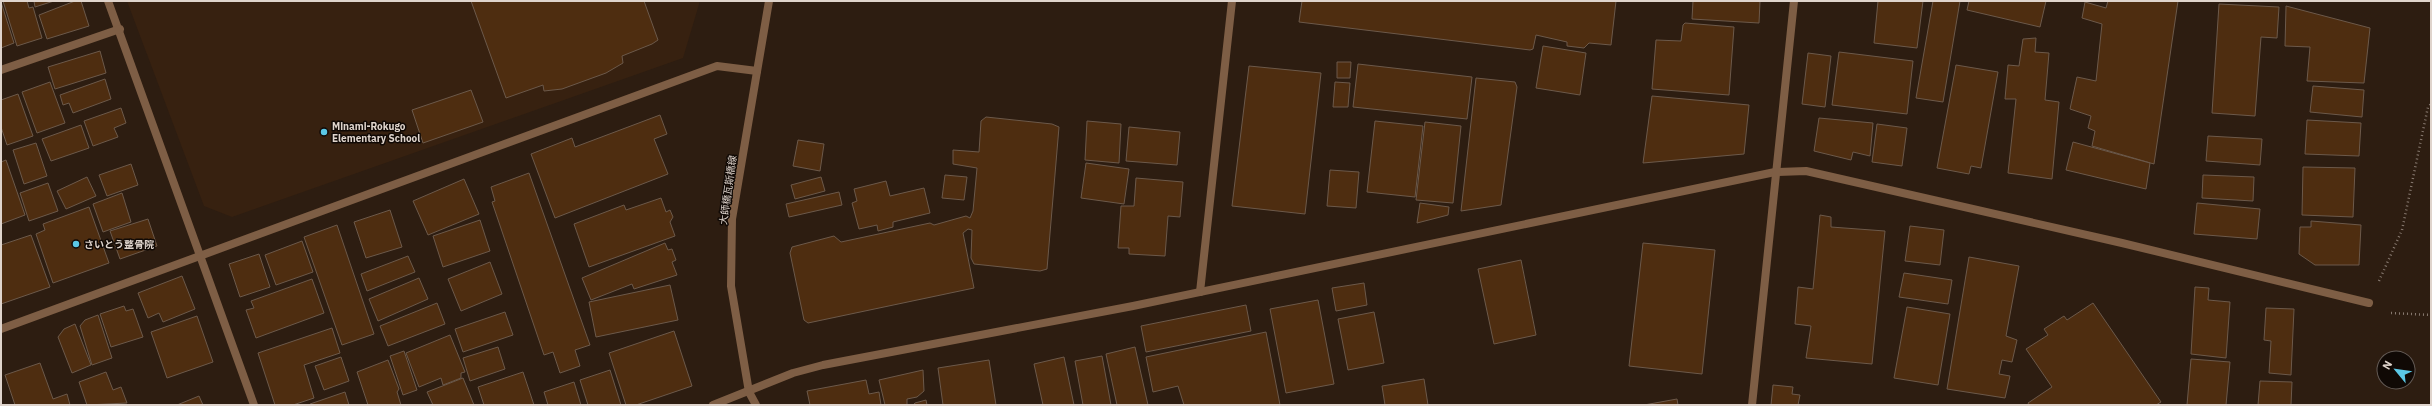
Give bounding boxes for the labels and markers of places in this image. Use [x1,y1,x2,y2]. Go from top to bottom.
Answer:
place label: Minami-Rokugo Elementary School [332,120,420,145]
marker: Minami-Rokugo Elementary School [319,127,329,137]
place label: さいとう整骨院 [84,238,154,251]
marker: さいとう整骨院 [71,239,81,249]

